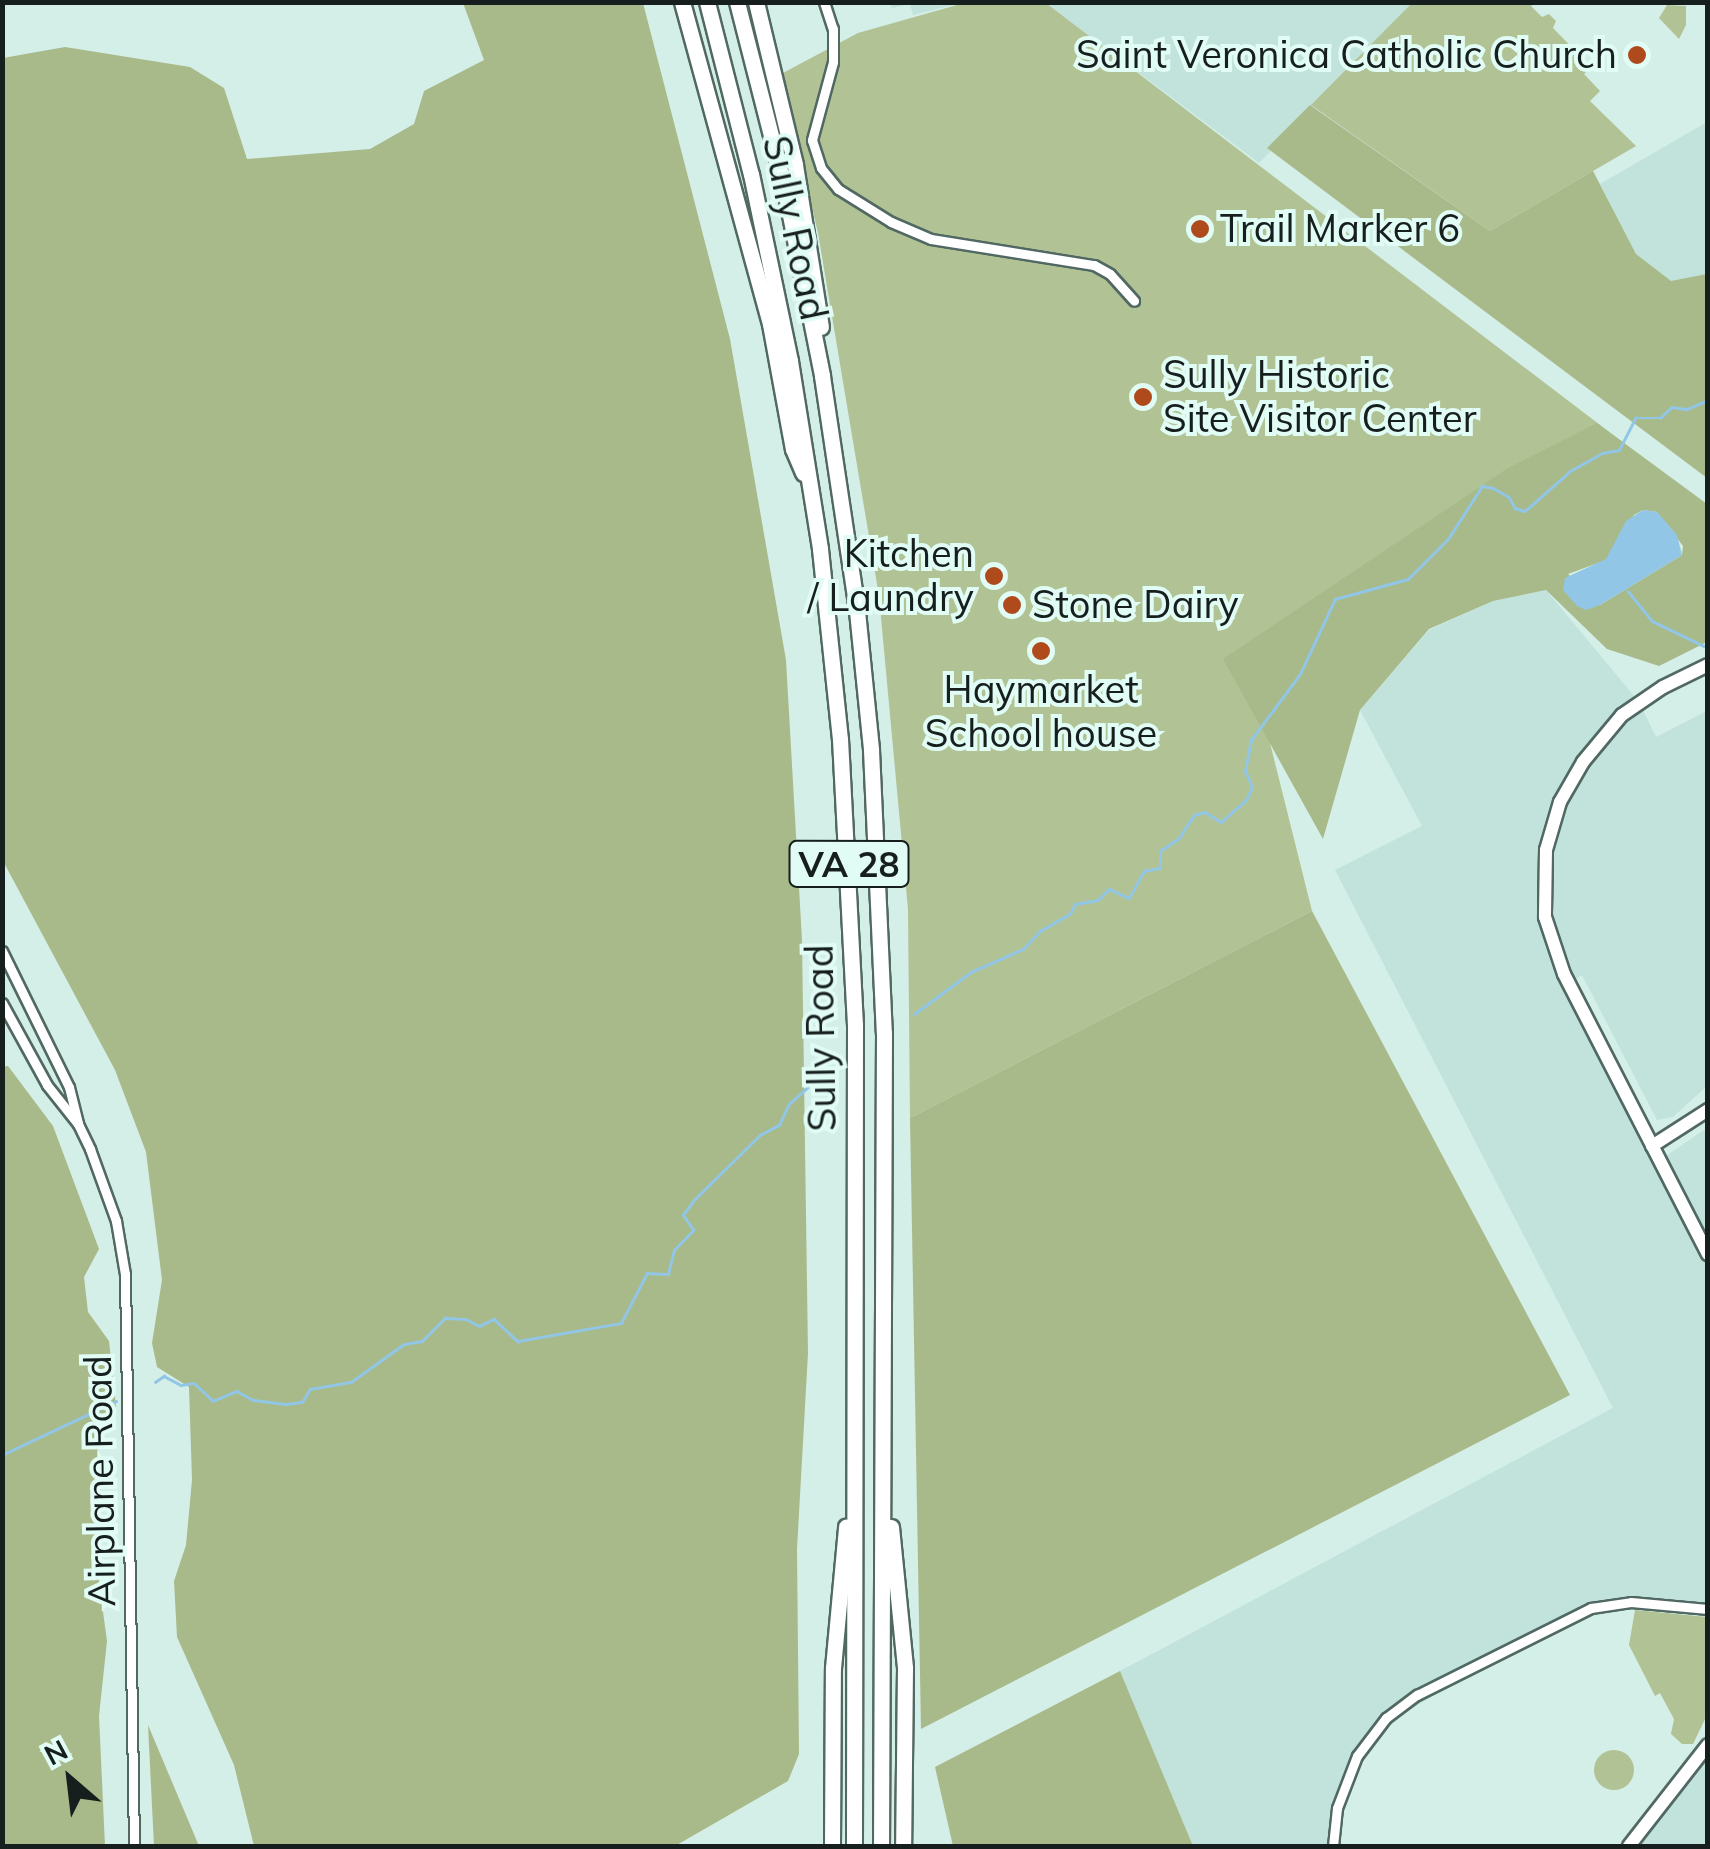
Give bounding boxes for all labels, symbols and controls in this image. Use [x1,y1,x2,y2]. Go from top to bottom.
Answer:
place label: Saint Veronica Catholic Church [1076,32,1617,78]
marker: Saint Veronica Catholic Church [1626,44,1648,66]
street label: Sully Road [753,132,837,324]
place label: Trail Marker 6 [1220,206,1460,252]
marker: Trail Marker 6 [1189,218,1211,240]
place label: Sully Historic Site Visitor Center [1163,352,1477,442]
marker: Sully Historic Site Visitor Center [1132,386,1154,408]
place label: Kitchen / Laundry [808,531,974,620]
marker: Kitchen / Laundry [983,565,1005,587]
place label: Stone Dairy [1032,582,1239,628]
marker: Stone Dairy [1001,594,1023,616]
marker: Haymarket School house [1030,640,1052,662]
place label: Haymarket School house [925,667,1157,756]
road number: VA 28 [786,834,912,894]
street label: Sully Road [797,944,845,1132]
street label: Airplane Road [75,1355,125,1607]
north arrow [20,1729,120,1829]
text: N [38,1732,73,1772]

